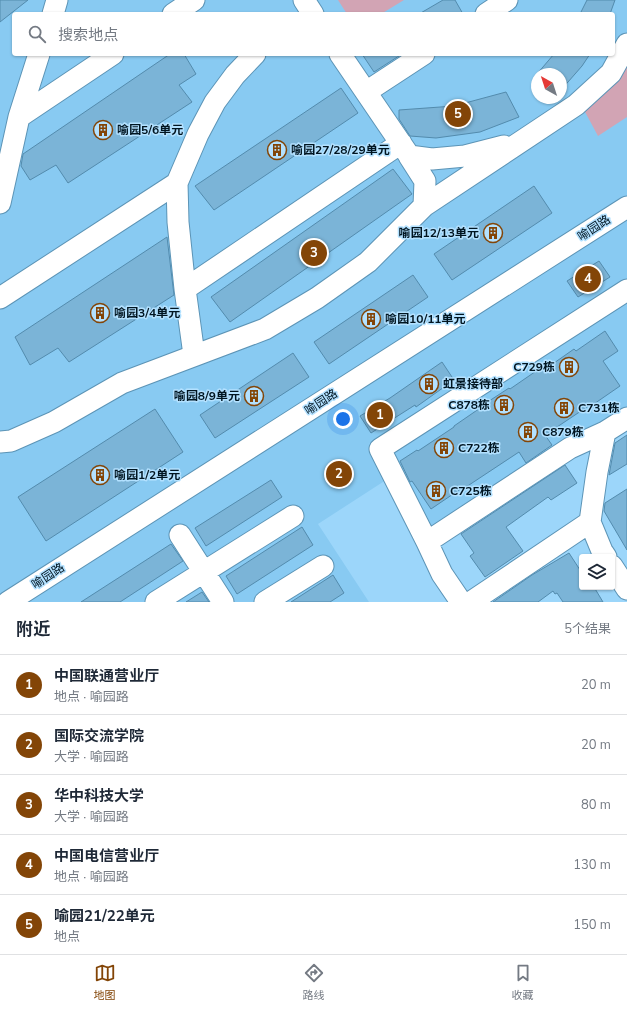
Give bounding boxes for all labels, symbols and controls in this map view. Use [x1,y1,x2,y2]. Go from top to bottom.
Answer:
search box [12,12,615,56]
icon: search [26,23,48,45]
text: 搜索地点 [58,25,118,45]
north arrow [531,68,567,104]
pin: 5 [445,99,471,129]
building icon: 喻园5/6单元 [92,119,114,141]
place label: 喻园5/6单元 [117,122,183,138]
building icon: 喻园27/28/29单元 [266,139,288,161]
place label: 喻园27/28/29单元 [291,142,390,158]
street label: 喻园路 [575,211,613,245]
building icon: 喻园12/13单元 [482,222,504,244]
place label: 喻园12/13单元 [398,225,479,241]
pin: 3 [301,238,327,268]
pin: 4 [575,264,601,294]
building icon: 喻园3/4单元 [89,302,111,324]
place label: 喻园3/4单元 [114,305,180,321]
building icon: 喻园10/11单元 [360,308,382,330]
place label: 喻园10/11单元 [385,311,466,327]
building icon: C729栋 [558,356,580,378]
place label: C729栋 [513,359,555,375]
building icon: 虹景接待部 [418,373,440,395]
place label: 虹景接待部 [443,376,503,392]
building icon: 喻园8/9单元 [243,385,265,407]
street label: 喻园路 [302,385,340,419]
place label: 喻园8/9单元 [174,388,240,404]
building icon: C878栋 [493,394,515,416]
place label: C878栋 [448,397,490,413]
building icon: C731栋 [553,397,575,419]
pin: 1 [367,400,393,430]
place label: C731栋 [578,400,620,416]
your location [333,409,353,429]
building icon: C879栋 [517,421,539,443]
place label: C879栋 [542,424,584,440]
building icon: C722栋 [433,437,455,459]
place label: C722栋 [458,440,500,456]
pin: 2 [326,459,352,489]
building icon: 喻园1/2单元 [89,464,111,486]
place label: 喻园1/2单元 [114,467,180,483]
building icon: C725栋 [425,480,447,502]
place label: C725栋 [450,483,492,499]
map controls [579,554,615,590]
button: layers [579,554,615,590]
street label: 喻园路 [29,559,67,593]
text: 附近 [16,618,50,641]
text: 5个结果 [564,620,611,638]
text: 中国联通营业厅 [54,666,159,686]
text: 1 [25,676,33,694]
text: 20 m [581,676,611,694]
text: 地点 · 喻园路 [54,688,129,706]
text: 国际交流学院 [54,726,144,746]
text: 2 [25,736,33,754]
text: 20 m [581,736,611,754]
text: 大学 · 喻园路 [54,748,129,766]
text: 华中科技大学 [54,786,144,806]
text: 3 [25,796,33,814]
text: 80 m [581,796,611,814]
text: 大学 · 喻园路 [54,808,129,826]
text: 中国电信营业厅 [54,846,159,866]
text: 4 [25,856,33,874]
text: 130 m [573,856,611,874]
text: 地点 · 喻园路 [54,868,129,886]
text: 喻园21/22单元 [54,906,155,926]
text: 5 [25,916,33,934]
text: 150 m [573,916,611,934]
text: 地点 [54,928,80,946]
tab: 地图 [94,962,116,1003]
tab: 路线 [303,962,325,1003]
tab: 收藏 [512,962,534,1003]

